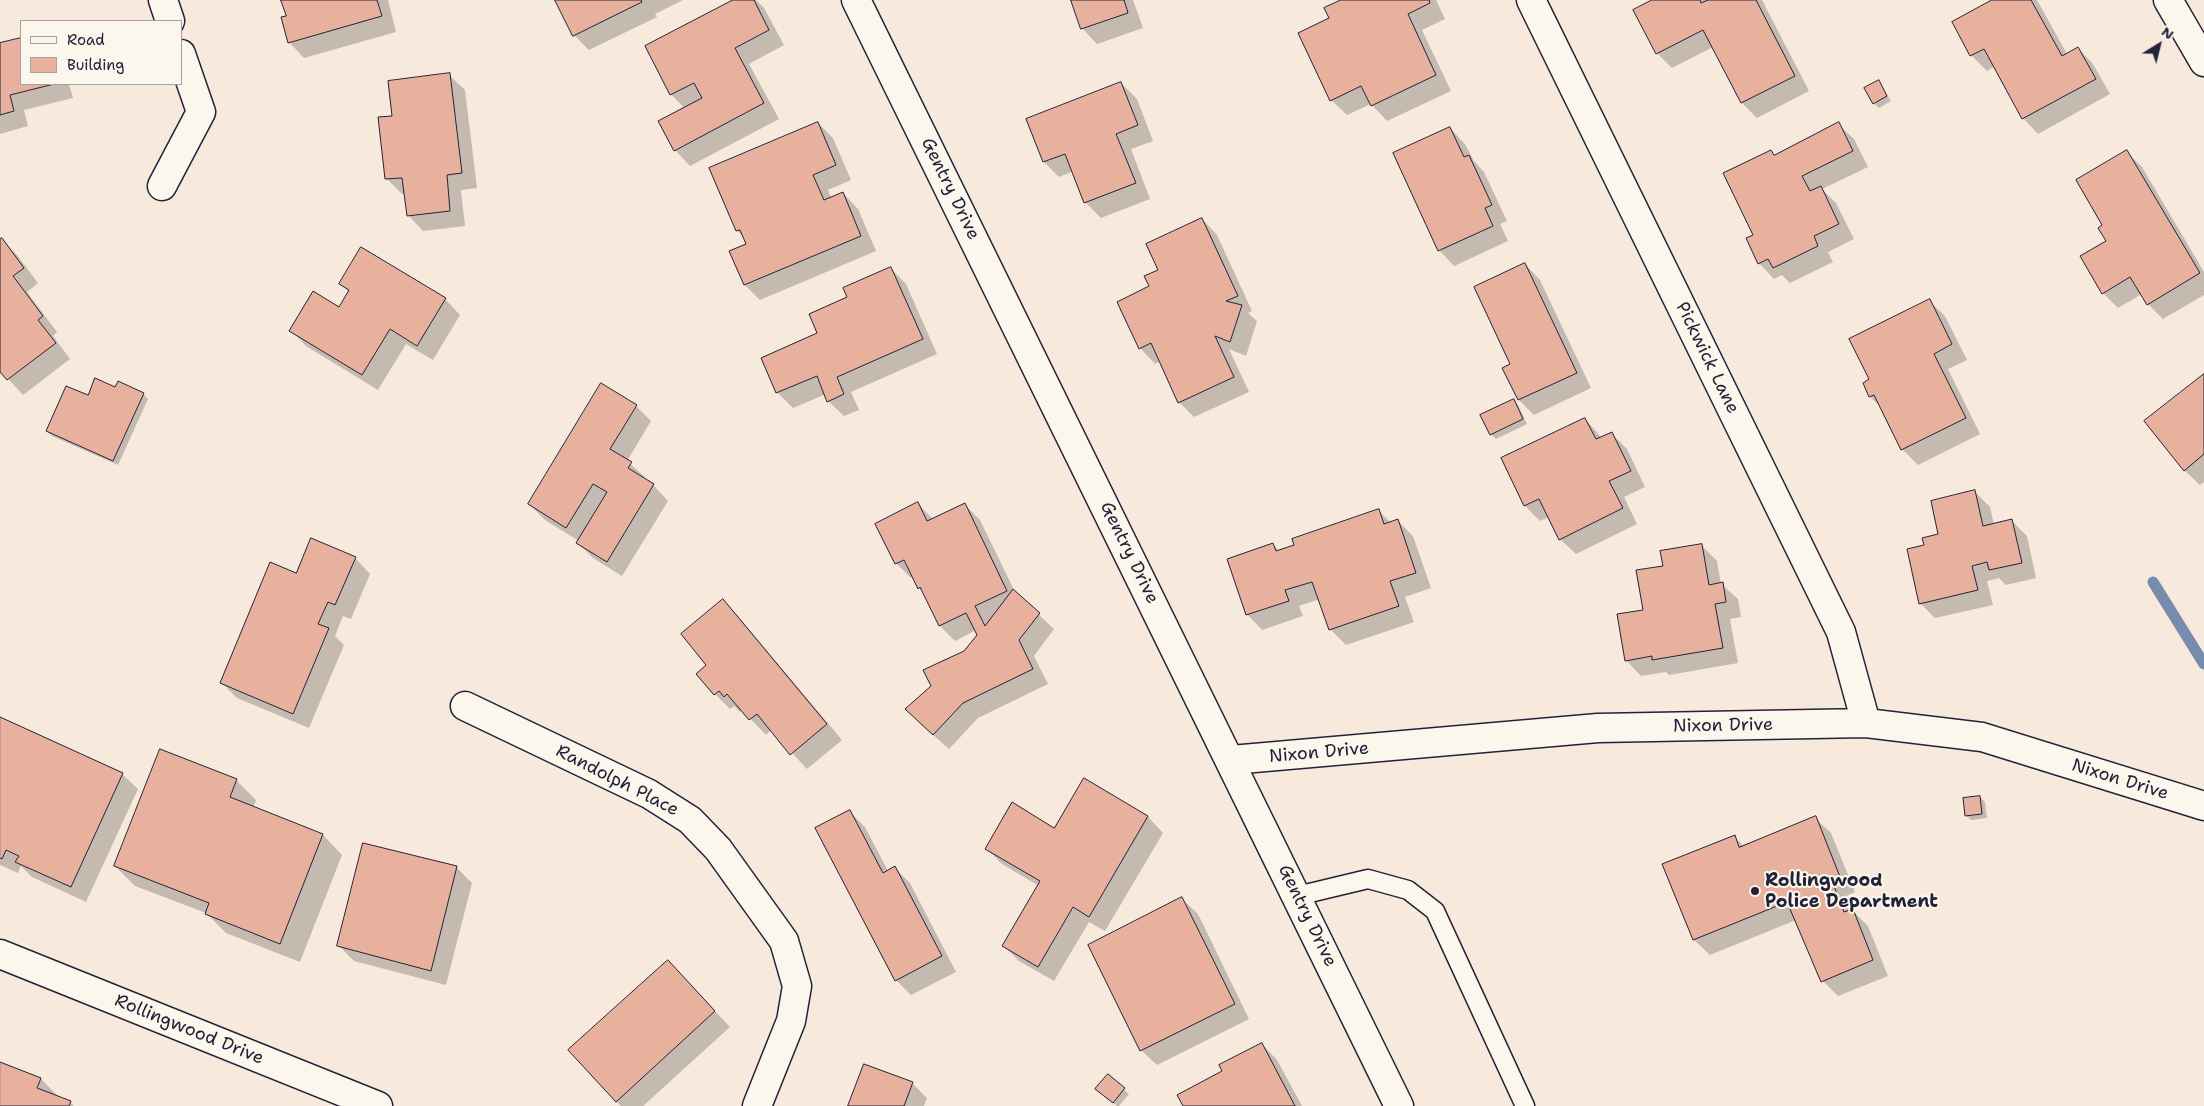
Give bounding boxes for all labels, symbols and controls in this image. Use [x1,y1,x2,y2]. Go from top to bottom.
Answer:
legend [20,20,182,85]
north arrow [2134,20,2184,70]
text: N [2158,22,2178,43]
text: Road [67,30,105,50]
text: Building [67,55,124,75]
street label: Gentry Drive [916,134,984,244]
street label: Pickwick Lane [1671,299,1743,417]
street label: Gentry Drive [1095,498,1163,608]
street label: Nixon Drive [1673,714,1773,738]
street label: Nixon Drive [1268,738,1370,768]
street label: Randolph Place [552,741,682,821]
street label: Nixon Drive [2069,755,2171,805]
street label: Gentry Drive [1273,861,1341,971]
place label: Rollingwood Police Department [1765,870,1938,912]
marker: Rollingwood Police Department [1749,885,1761,897]
street label: Rollingwood Drive [111,990,267,1070]

